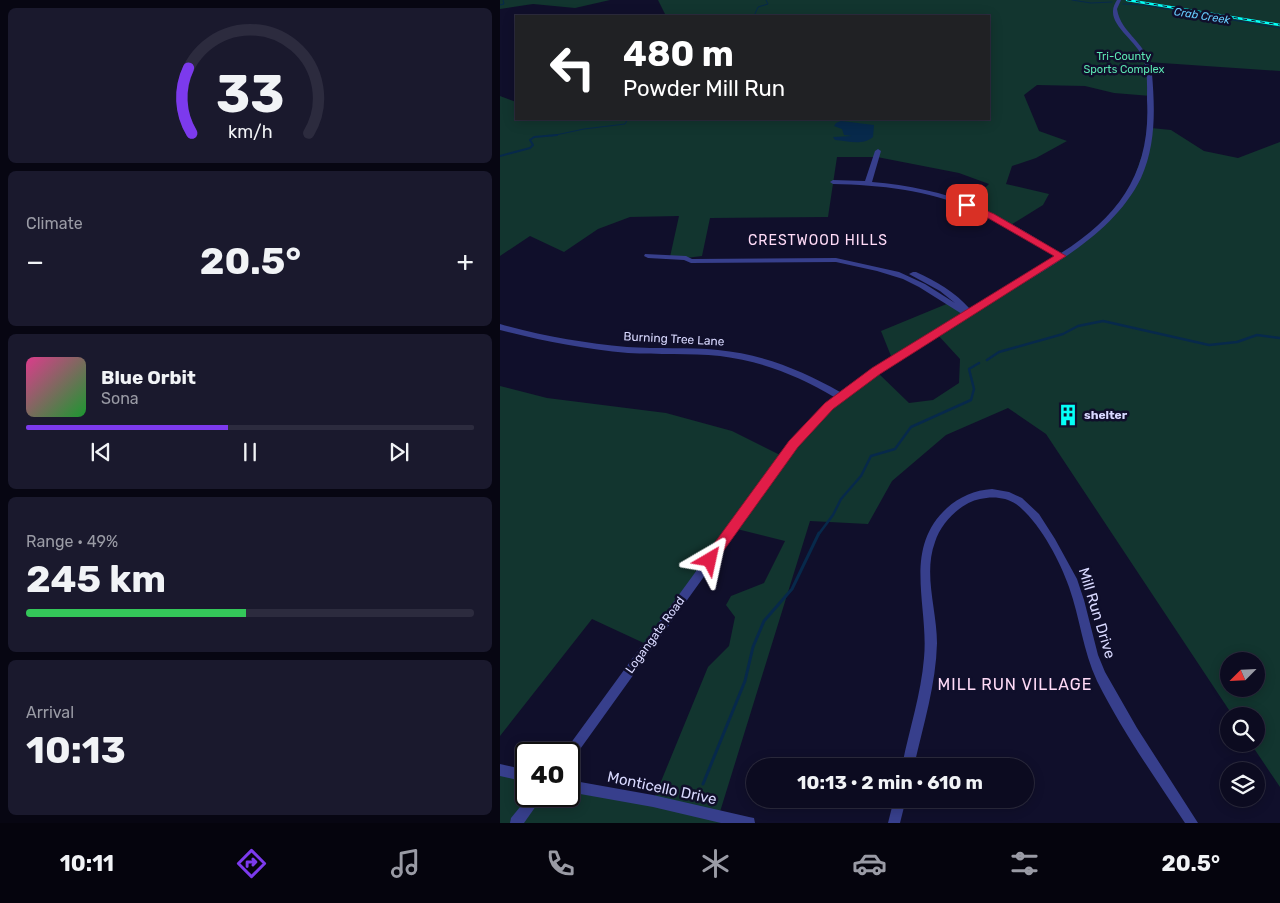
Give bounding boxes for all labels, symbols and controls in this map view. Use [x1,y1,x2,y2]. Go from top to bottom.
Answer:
water label: Crab Creek [1173,5,1231,27]
text: 480 m [623,33,734,75]
icon: left [540,35,605,100]
park label: Tri-County Sports Complex [1083,50,1165,76]
text: 33 [216,63,284,125]
text: Powder Mill Run [623,75,785,102]
text: km/h [228,121,272,142]
pin [946,184,988,226]
icon: arrive [953,191,981,219]
text: Climate [26,214,83,233]
district label: CRESTWOOD HILLS [748,232,888,249]
text: 20.5° [200,238,301,284]
text: − [26,245,44,278]
text: + [457,245,474,278]
street label: Burning Tree Lane [623,329,725,349]
text: Blue Orbit [101,366,196,389]
text: Sona [101,389,139,408]
building icon: shelter [1055,402,1081,428]
place label: shelter [1084,408,1128,422]
icon: previous [87,438,115,466]
icon: pause [236,438,264,466]
icon: next [385,438,413,466]
text: Range · 49% [26,532,118,551]
position arrow [683,533,735,585]
text: 245 km [26,556,166,602]
street label: Mill Run Drive [1075,565,1119,661]
street label: Logangate Road [623,594,687,676]
north arrow [1220,652,1265,698]
map controls [1220,652,1265,807]
district label: MILL RUN VILLAGE [938,675,1092,694]
text: Arrival [26,703,74,722]
button: search [1220,707,1265,752]
text: 10:13 [26,727,126,773]
speed limit sign: 40 [515,742,580,807]
button: layers [1220,762,1265,807]
street label: Monticello Drive [606,768,718,808]
text: 10:13 · 2 min · 610 m [797,771,983,794]
icon: directions [234,846,269,881]
icon: music [388,846,423,881]
icon: phone [543,846,578,881]
icon: climate [698,846,733,881]
icon: car [852,846,887,881]
icon: filters [1007,846,1042,881]
text: 10:11 [60,850,114,877]
text: 20.5° [1161,850,1220,877]

